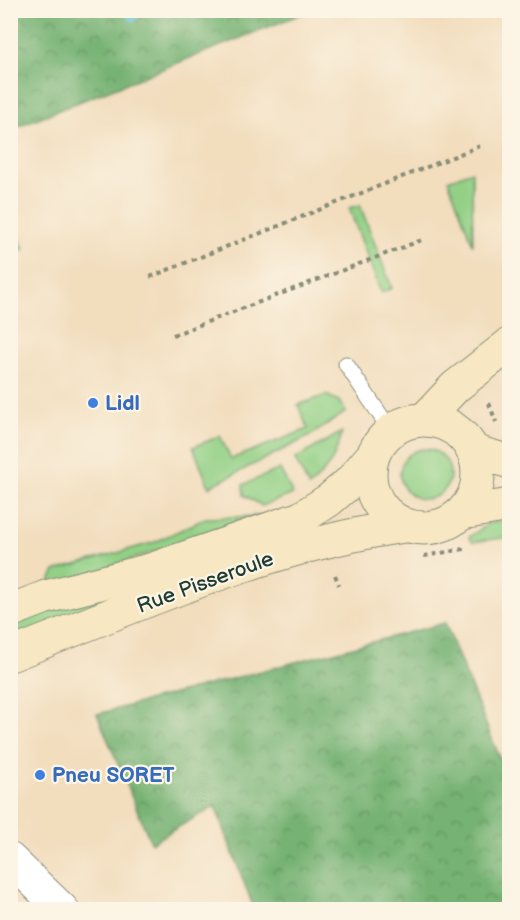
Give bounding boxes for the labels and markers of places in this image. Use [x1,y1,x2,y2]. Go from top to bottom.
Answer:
place label: Lidl [105,391,140,416]
marker: Lidl [86,396,100,410]
place label: Pneu SORET [52,763,175,788]
marker: Pneu SORET [33,768,47,782]

